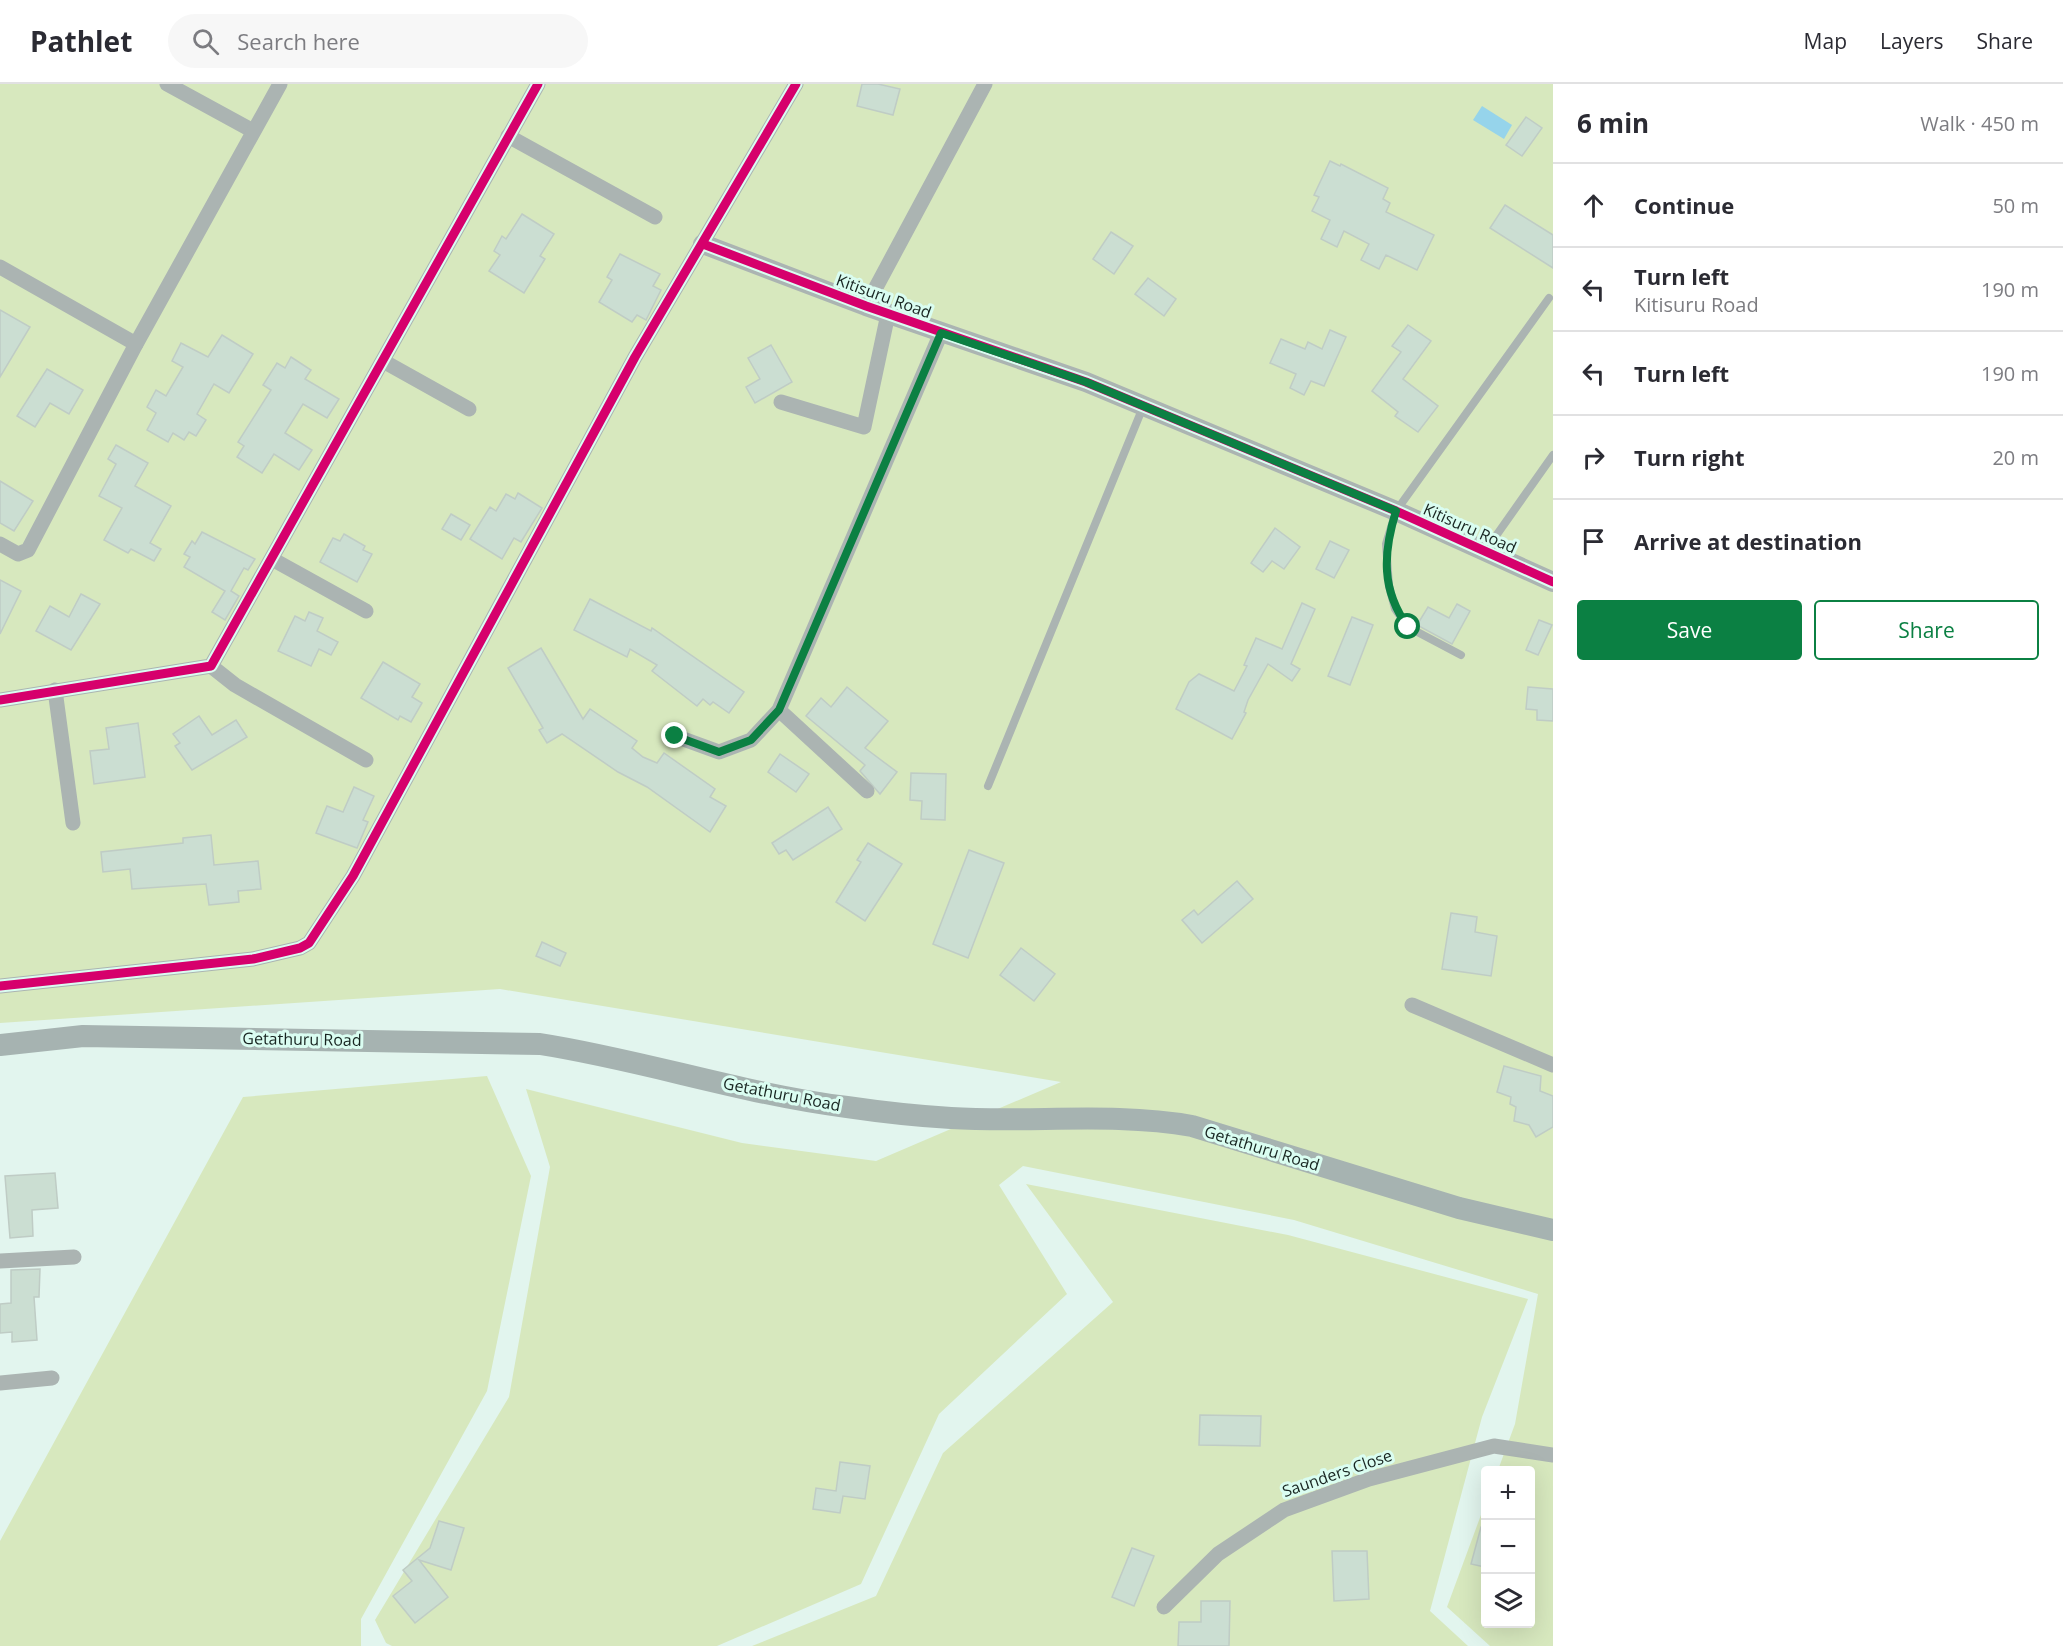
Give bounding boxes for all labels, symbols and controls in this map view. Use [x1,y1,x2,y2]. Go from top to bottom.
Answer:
search box [168,14,588,68]
text: Pathlet [30,22,132,60]
icon: search [189,25,222,58]
text: Search here [237,26,360,56]
text: Map [1804,27,1847,55]
text: Layers [1880,27,1944,55]
text: Share [1977,27,2033,55]
text: 6 min [1577,105,1649,141]
text: Walk · 450 m [1920,110,2039,137]
icon: ahead [1577,189,1610,222]
text: Continue [1634,190,1734,220]
text: 50 m [1992,192,2039,219]
text: Turn left [1634,261,1729,291]
street label: Kitisuru Road [833,269,935,323]
icon: left [1577,273,1610,306]
text: 190 m [1981,276,2039,303]
text: Kitisuru Road [1634,291,1759,318]
icon: left [1577,357,1610,390]
text: Turn left [1634,358,1729,388]
text: 190 m [1981,360,2039,387]
icon: right [1577,441,1610,474]
text: Turn right [1634,442,1745,472]
text: 20 m [1992,444,2039,471]
street label: Kitisuru Road [1420,498,1520,558]
icon: arrive [1577,525,1610,558]
text: Arrive at destination [1634,526,1862,556]
button: Save [1577,600,1802,660]
button: Share [1814,600,2039,660]
route start [1394,613,1420,639]
route end [661,722,687,748]
street label: Getathuru Road [242,1027,362,1051]
street label: Getathuru Road [721,1072,843,1116]
street label: Getathuru Road [1202,1120,1322,1176]
street label: Saunders Close [1279,1444,1395,1502]
map controls [1481,1466,1535,1628]
button: + [1481,1466,1535,1520]
button: − [1481,1520,1535,1574]
button: layers [1481,1574,1535,1628]

